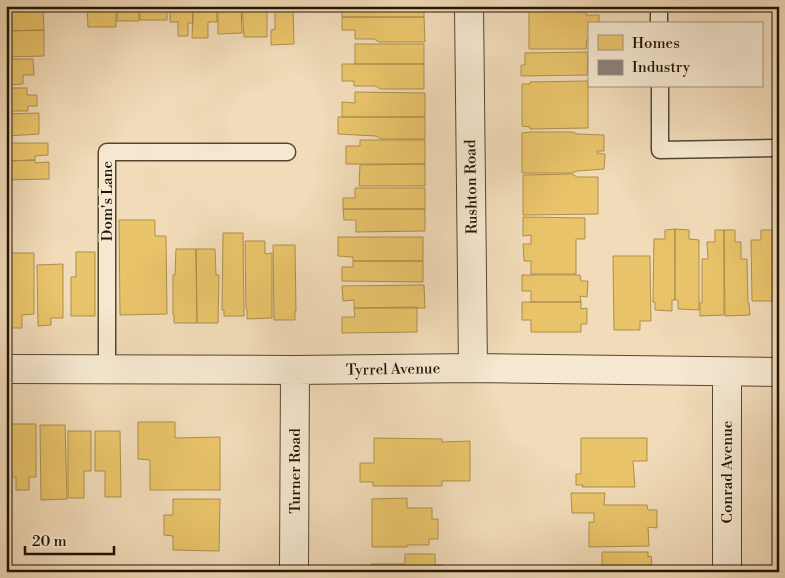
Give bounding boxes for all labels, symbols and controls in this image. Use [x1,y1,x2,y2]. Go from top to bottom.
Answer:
legend [588,22,762,88]
text: Homes [632,34,680,53]
text: Industry [632,58,691,77]
street label: Rushton Road [461,139,482,235]
street label: Dom's Lane [98,161,117,241]
street label: Tyrrel Avenue [346,359,440,380]
street label: Conrad Avenue [718,421,737,523]
street label: Turner Road [286,428,305,514]
scale bar [25,523,114,555]
text: 20 m [32,532,67,551]

